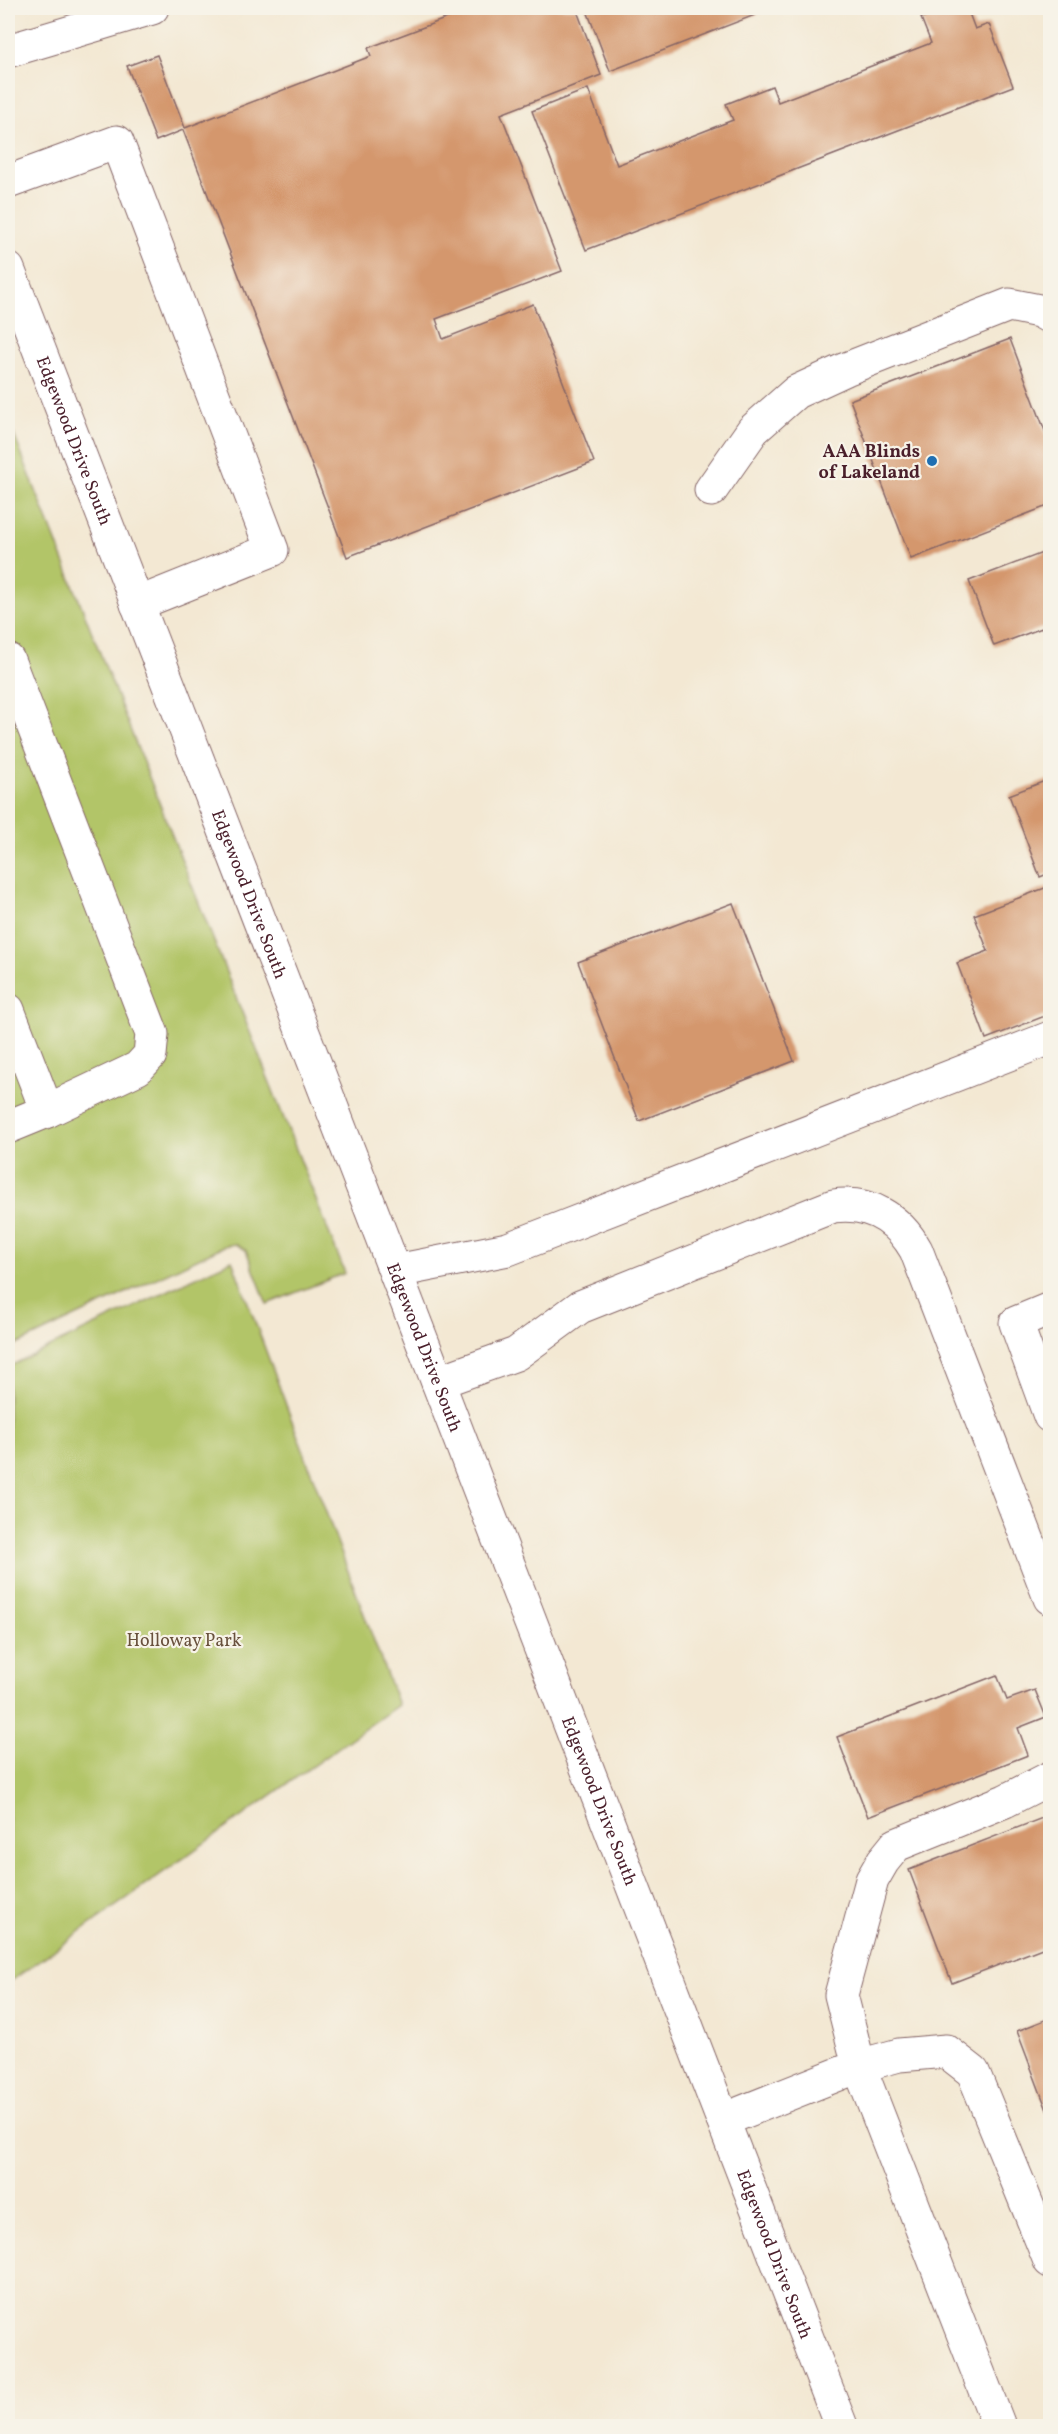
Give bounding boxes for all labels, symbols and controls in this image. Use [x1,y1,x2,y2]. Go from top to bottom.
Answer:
street label: Edgewood Drive South [29,353,117,530]
place label: AAA Blinds of Lakeland [819,440,920,486]
marker: AAA Blinds of Lakeland [925,454,939,468]
street label: Edgewood Drive South [204,806,292,983]
street label: Edgewood Drive South [379,1260,467,1436]
park label: Holloway Park [126,1629,242,1654]
street label: Edgewood Drive South [554,1713,642,1890]
street label: Edgewood Drive South [729,2166,817,2343]

